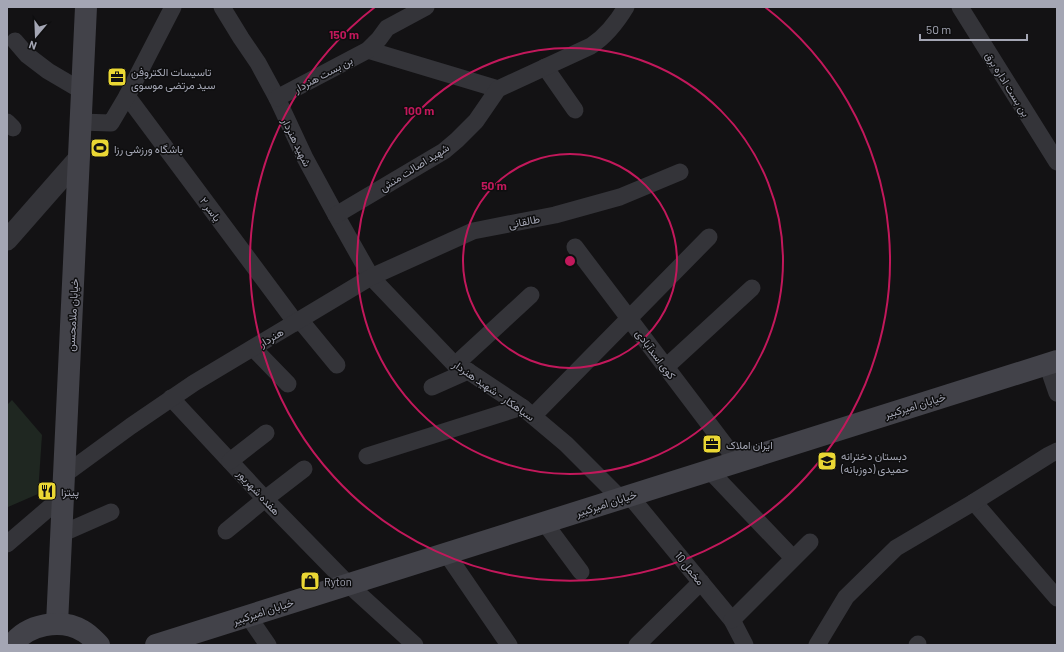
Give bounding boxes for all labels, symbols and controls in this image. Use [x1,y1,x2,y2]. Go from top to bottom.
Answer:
north arrow [16,16,56,56]
scale bar [920,16,1027,42]
text: 50 m [926,22,951,36]
text: 150 m [329,27,359,41]
text: N [27,39,38,53]
street label: بن بست اداره برق [982,49,1033,119]
street label: بن بست هنردار [291,53,355,96]
place label: تاسیسات الکتروفن سید مرتضی موسوی [131,65,216,92]
office icon: تاسیسات الکتروفن سید مرتضی موسوی [106,66,128,88]
text: 100 m [404,103,434,117]
street label: شهید هنردار [278,115,314,169]
sports icon: باشگاه ورزشی رزا [89,137,111,159]
street label: شهید اصالت منش [377,140,452,194]
place label: باشگاه ورزشی رزا [114,142,183,156]
text: 50 m [481,178,507,192]
street label: یاسر ۲ [197,194,224,224]
street label: طالقانی [507,212,541,231]
centre of rings [563,254,577,268]
street label: خیابان ملامحسن [64,278,81,352]
street label: هنردار [256,324,286,351]
street label: کوی اسدآبادی [632,327,679,382]
street label: سیاهکار - شهید هنردار [449,356,538,424]
street label: خیابان امیرکبیر [882,390,947,422]
office icon: ایران املاک [701,433,723,455]
place label: ایران املاک [726,438,773,452]
place label: دبستان دخترانه حمیدی (دوزبانه) [840,449,909,476]
school or university icon: دبستان دخترانه حمیدی (دوزبانه) [816,450,838,472]
street label: هفده شهریور [233,466,284,518]
restaurant icon: پیتزا [36,480,58,502]
place label: پیتزا [61,485,79,500]
street label: خیابان امیرکبیر [573,487,638,520]
street label: مخمل 10 [672,549,708,588]
shop icon: Ryton [299,570,321,592]
place label: Ryton [324,575,352,588]
street label: خیابان امیرکبیر [230,595,295,628]

